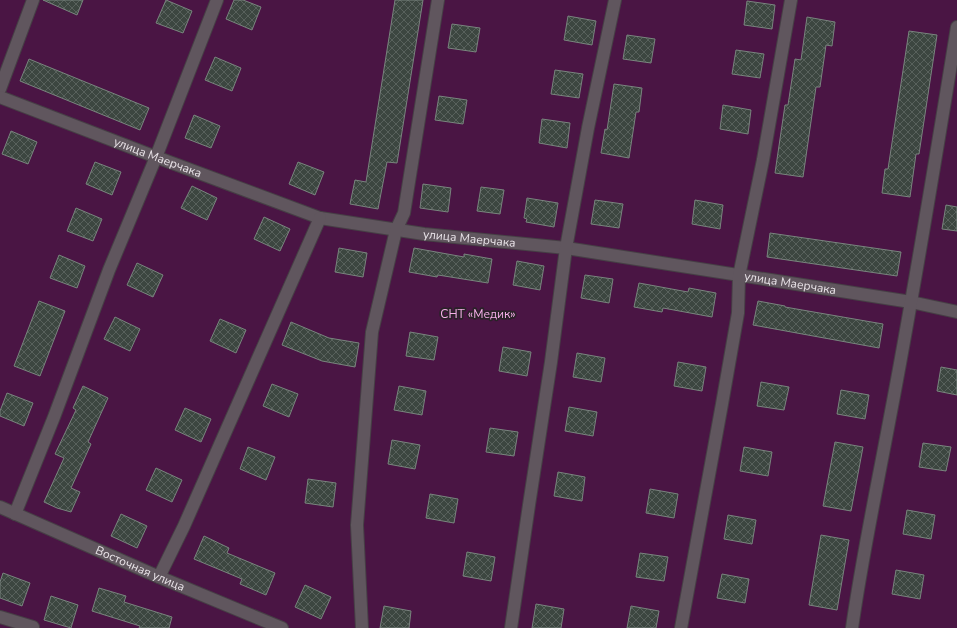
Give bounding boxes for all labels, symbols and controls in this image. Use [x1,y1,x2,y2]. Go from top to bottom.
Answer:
street label: улица Маерчака [112,134,204,181]
street label: улица Маерчака [422,226,516,251]
street label: улица Маерчака [743,268,837,298]
park label: СНТ «Медик» [440,306,516,322]
street label: Восточная улица [93,542,187,595]

